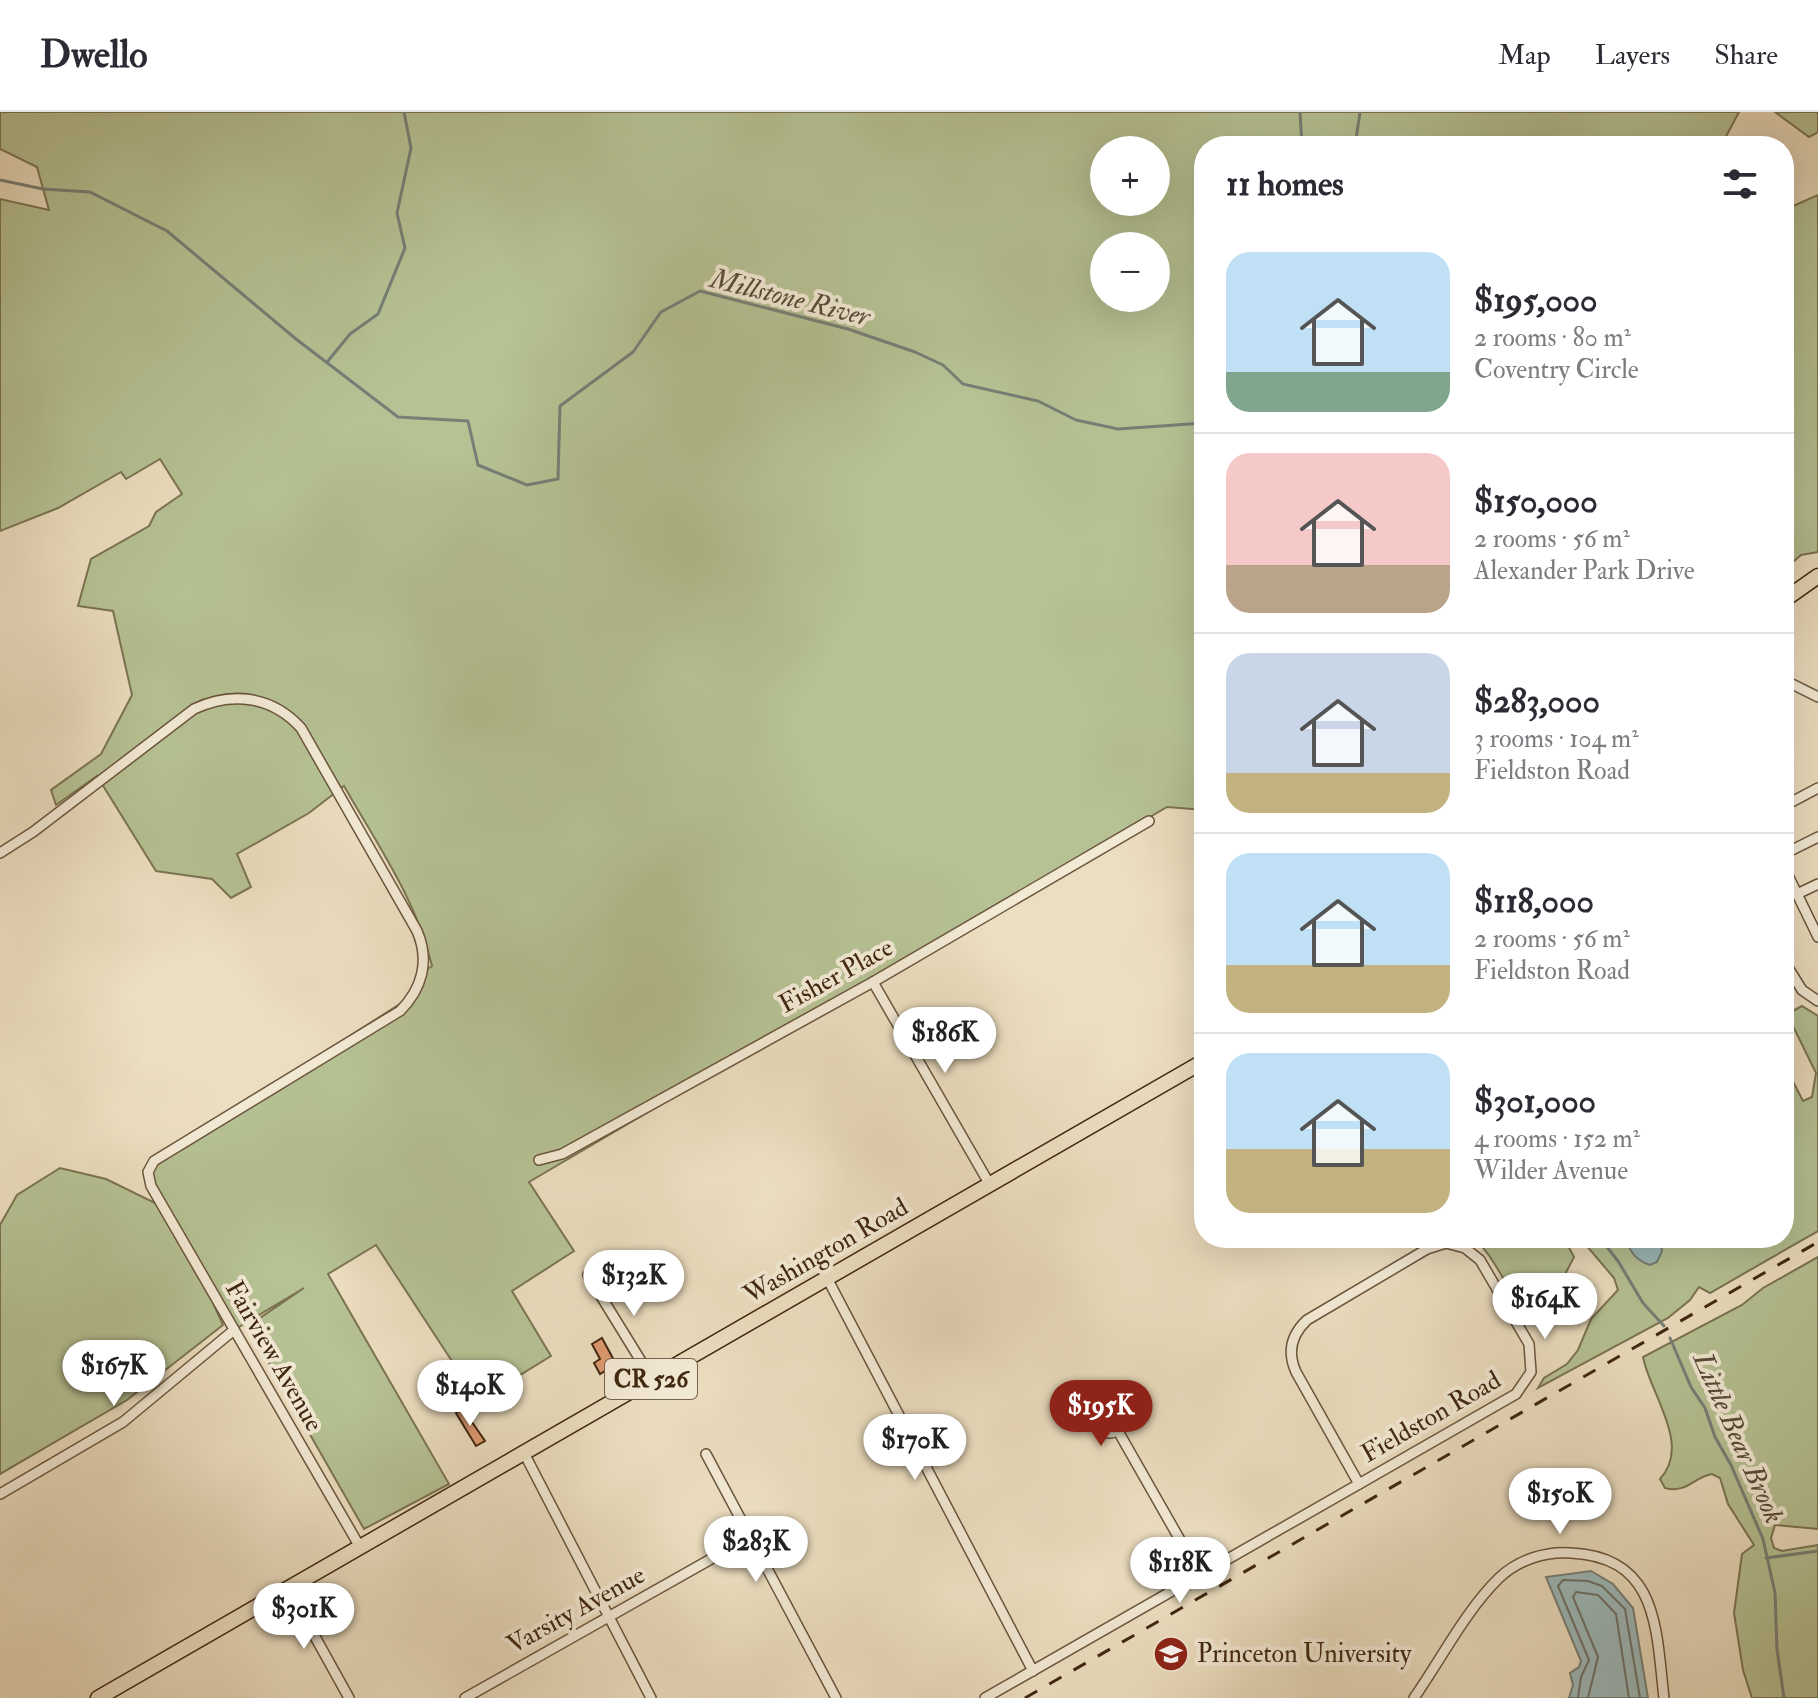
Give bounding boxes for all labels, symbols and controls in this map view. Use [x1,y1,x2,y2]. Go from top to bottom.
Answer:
text: Dwello [40,31,148,79]
text: Map [1498,38,1551,73]
text: Layers [1595,38,1670,73]
text: Share [1714,38,1778,73]
map controls [1090,136,1170,312]
button: + [1090,136,1170,216]
icon: filters [1718,162,1762,206]
text: 11 homes [1226,163,1344,206]
button: − [1090,232,1170,312]
water label: Millstone River [705,261,875,335]
text: $195,000 [1474,279,1597,322]
icon: home [1290,284,1386,380]
text: 2 rooms · 80 m² [1474,322,1631,354]
text: Coventry Circle [1474,354,1639,386]
text: $150,000 [1474,480,1598,523]
icon: home [1290,485,1386,581]
text: 2 rooms · 56 m² [1474,523,1630,555]
text: Alexander Park Drive [1474,555,1695,587]
text: $283,000 [1474,680,1600,723]
icon: home [1290,685,1386,781]
text: 3 rooms · 104 m² [1474,723,1639,755]
text: Fieldston Road [1474,755,1630,787]
text: $118,000 [1474,880,1594,923]
icon: home [1290,885,1386,981]
text: 2 rooms · 56 m² [1474,923,1630,955]
street label: Fisher Place [773,932,899,1020]
text: Fieldston Road [1474,955,1630,987]
pin: $186K [889,1007,1001,1075]
text: $186K [911,1017,979,1049]
text: $301,000 [1474,1080,1596,1123]
icon: home [1290,1085,1386,1181]
text: 4 rooms · 152 m² [1474,1123,1640,1155]
text: Wilder Avenue [1474,1155,1628,1187]
street label: Washington Road [737,1191,914,1311]
pin: $132K [578,1250,690,1318]
text: $132K [601,1260,667,1292]
pin: $164K [1489,1273,1601,1341]
street label: Fairview Avenue [218,1275,330,1437]
text: $164K [1510,1283,1580,1315]
pin: $167K [58,1340,170,1408]
water label: Little Bear Brook [1684,1346,1791,1529]
text: $167K [80,1350,148,1382]
road number: CR 526 [605,1359,697,1399]
pin: $140K [414,1360,526,1428]
street label: Fieldston Road [1355,1364,1507,1470]
text: $140K [435,1370,505,1402]
pin: $195K [1045,1380,1157,1448]
text: $195K [1068,1390,1134,1422]
pin: $170K [859,1414,971,1482]
text: $170K [881,1424,949,1456]
pin: $150K [1504,1468,1616,1536]
text: $150K [1527,1478,1593,1510]
pin: $283K [700,1516,812,1584]
text: $283K [722,1526,790,1558]
pin: $118K [1124,1537,1236,1605]
text: $118K [1148,1547,1212,1579]
street label: Varsity Avenue [501,1559,651,1661]
pin: $301K [248,1583,360,1651]
text: $301K [271,1593,337,1625]
school or university icon: Princeton University [1152,1635,1190,1673]
place label: Princeton University [1197,1638,1412,1670]

